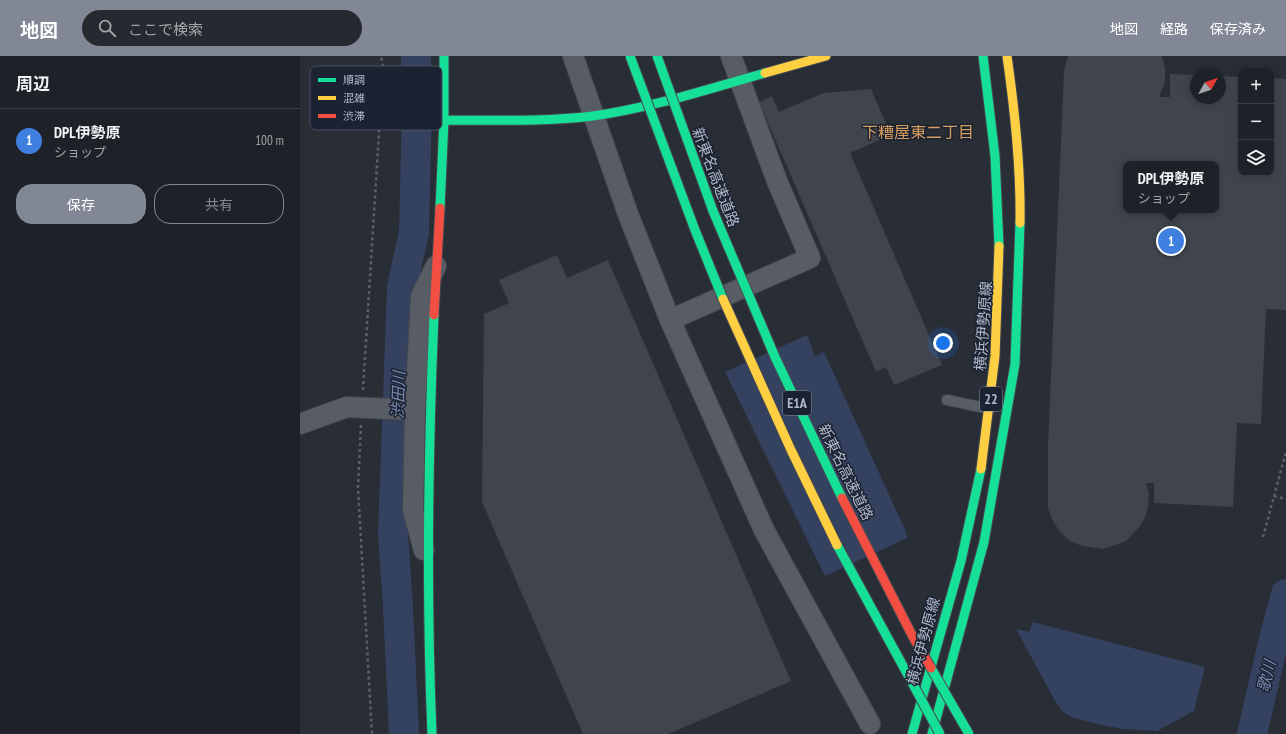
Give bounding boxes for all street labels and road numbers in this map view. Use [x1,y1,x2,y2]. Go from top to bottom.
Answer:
street label: 新東名高速道路 [688,125,744,229]
street label: 横浜伊勢原線 [970,280,996,372]
road number: 22 [980,387,1002,411]
road number: E1A [783,391,811,415]
street label: 新東名高速道路 [814,421,878,523]
street label: 横浜伊勢原線 [902,595,944,687]

